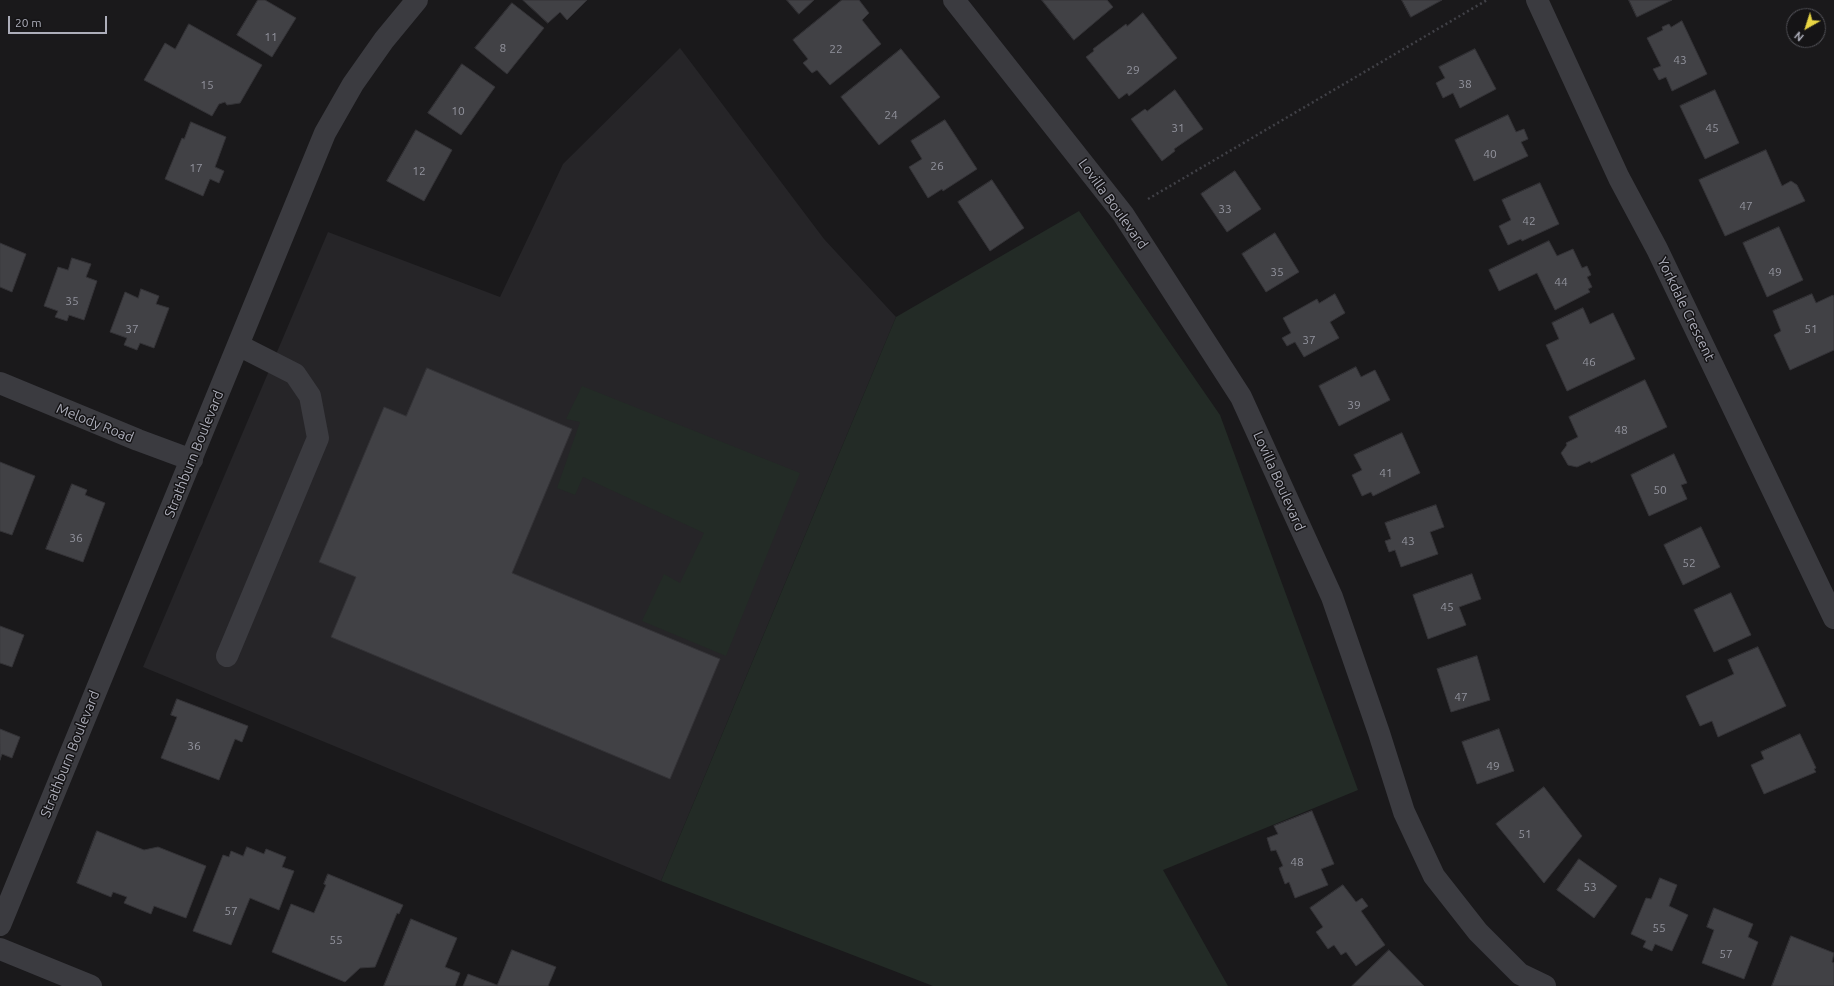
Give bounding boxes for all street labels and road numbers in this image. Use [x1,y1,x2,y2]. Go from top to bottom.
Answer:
street label: Lovilla Boulevard [1075,156,1151,252]
street label: Yorkdale Crescent [1654,254,1718,364]
street label: Strathburn Boulevard [161,388,227,520]
street label: Melody Road [54,400,136,446]
street label: Lovilla Boulevard [1250,429,1308,533]
street label: Strathburn Boulevard [37,688,103,820]

